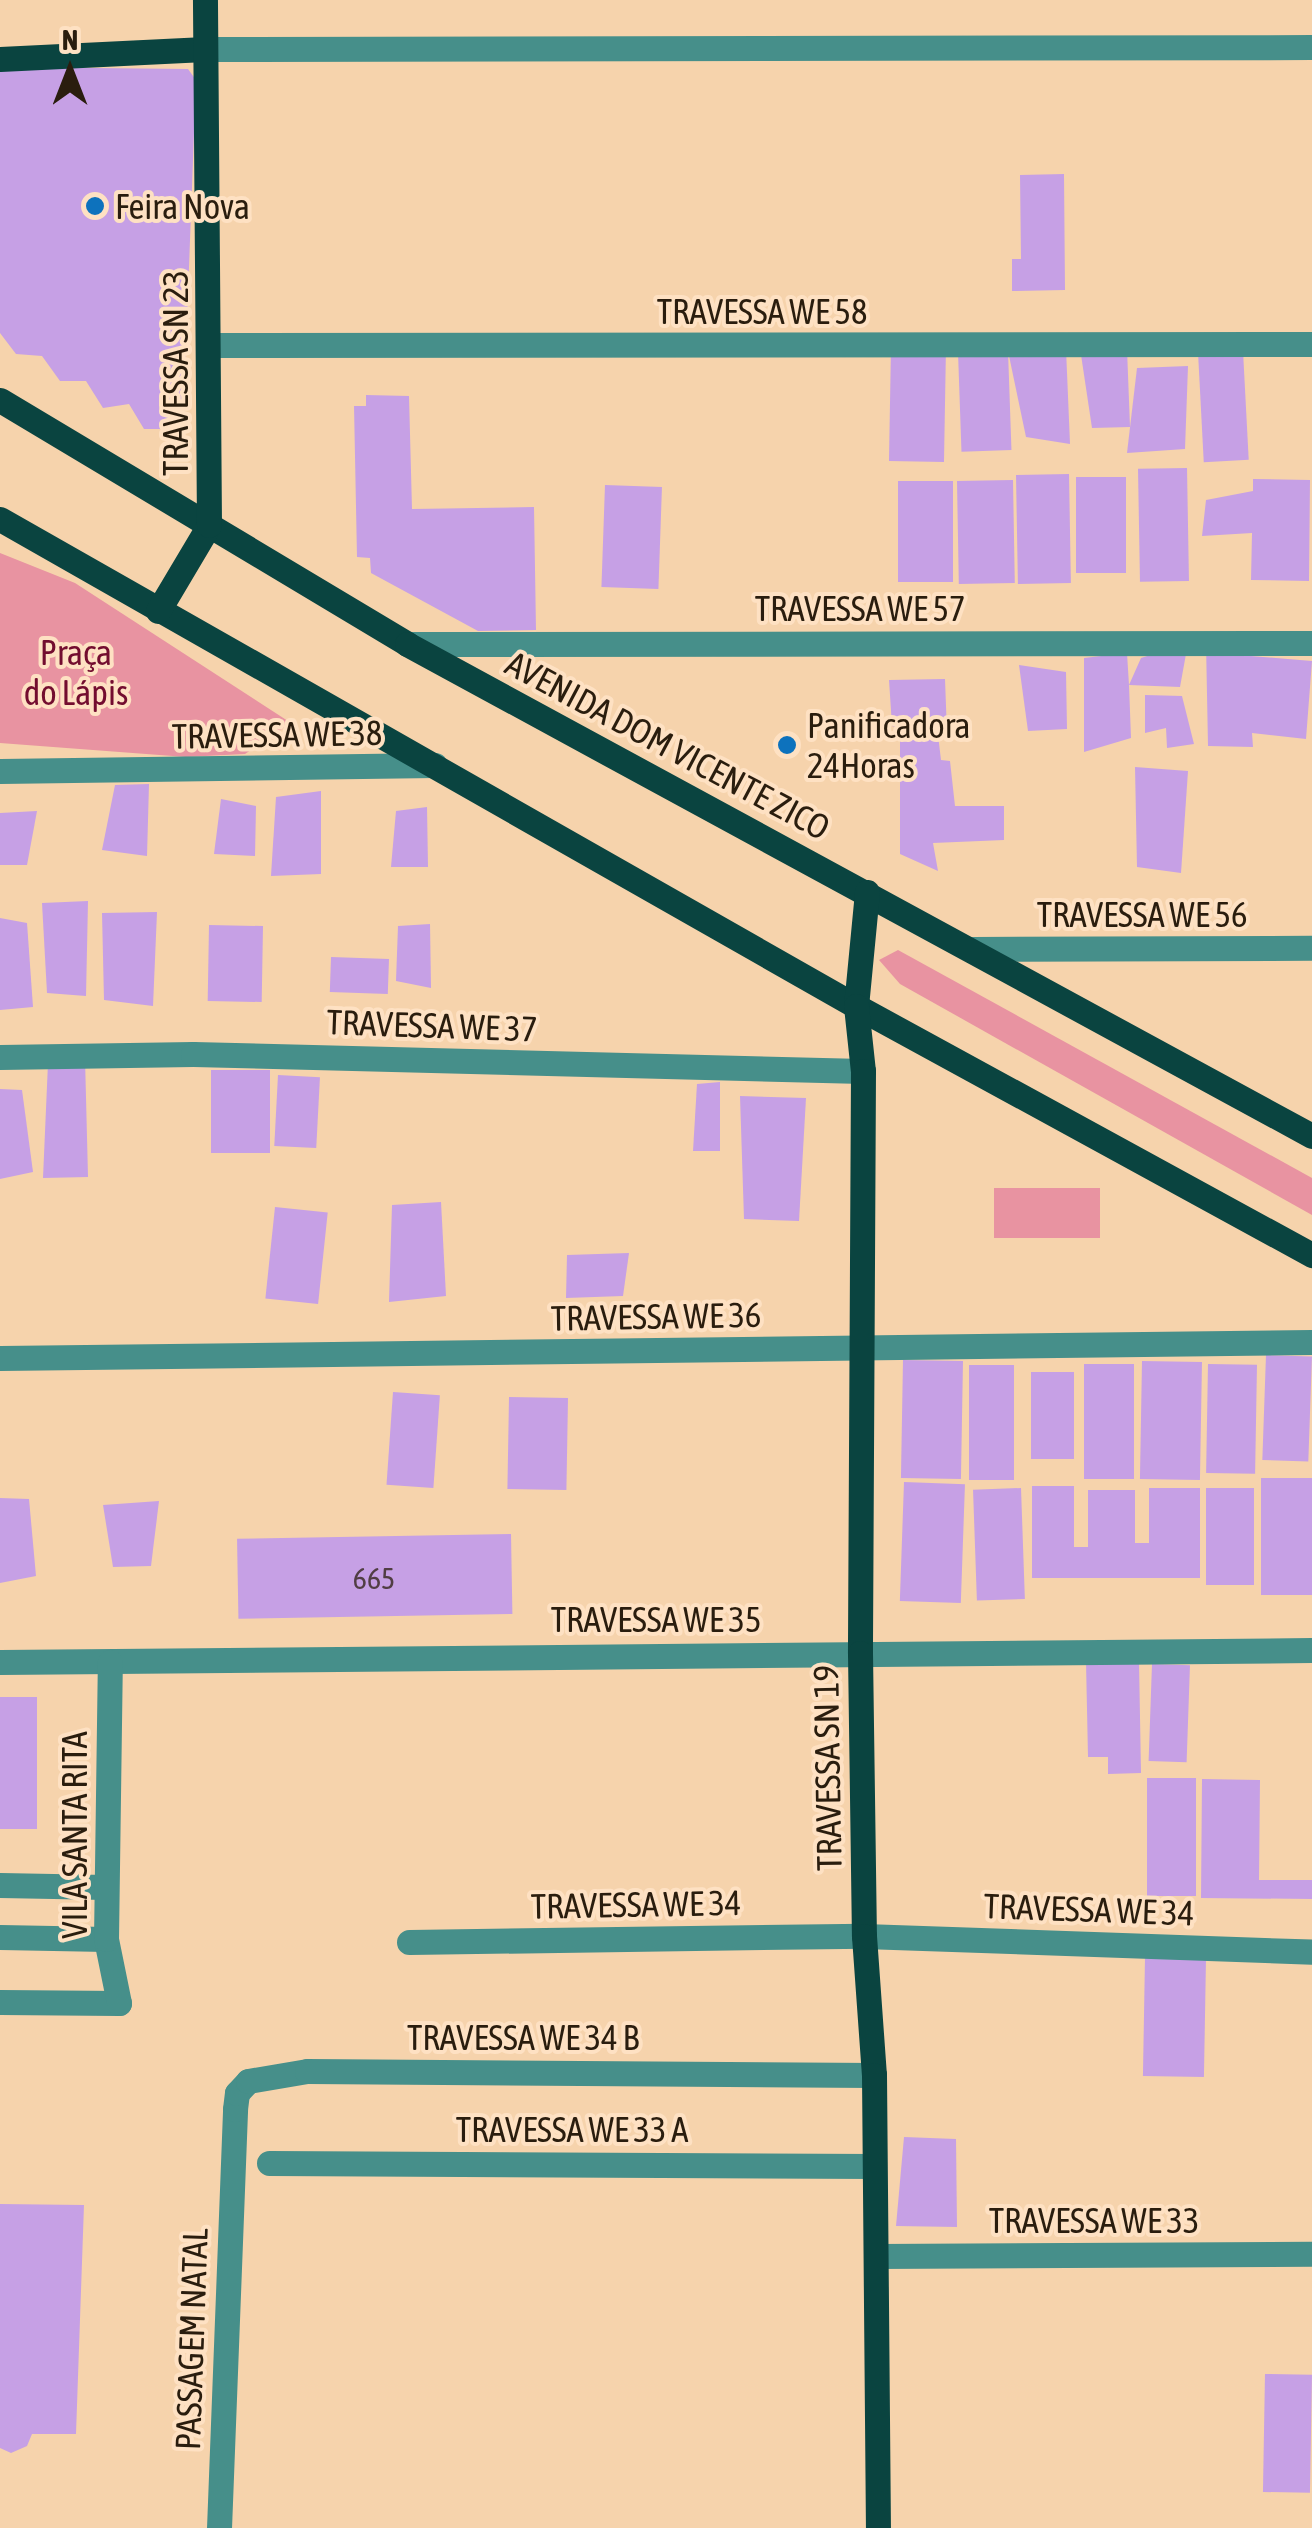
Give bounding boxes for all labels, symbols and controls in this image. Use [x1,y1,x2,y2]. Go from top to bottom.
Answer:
north arrow [20,20,120,120]
text: N [62,24,78,56]
place label: Feira Nova [115,185,250,227]
marker: Feira Nova [84,195,106,217]
street label: TRAVESSA SN 23 [154,270,196,476]
street label: TRAVESSA WE 58 [657,290,867,332]
street label: TRAVESSA WE 57 [755,587,965,629]
park label: Praça do Lápis [24,631,128,713]
street label: AVENIDA DOM VICENTE ZICO [499,642,837,848]
place label: Panificadora 24Horas [807,704,971,786]
street label: TRAVESSA WE 38 [171,711,383,757]
marker: Panificadora 24Horas [776,734,798,756]
street label: TRAVESSA WE 56 [1037,893,1247,935]
street label: TRAVESSA WE 37 [326,1000,538,1050]
street label: TRAVESSA WE 36 [550,1293,762,1339]
house number: 665 [353,1560,395,1596]
street label: TRAVESSA WE 35 [551,1598,761,1640]
street label: TRAVESSA SN 19 [804,1665,850,1871]
street label: VILA SANTA RITA [53,1731,95,1939]
street label: TRAVESSA WE 34 [530,1881,742,1927]
street label: TRAVESSA WE 34 [983,1884,1195,1934]
street label: TRAVESSA WE 34 B [407,2016,639,2058]
street label: TRAVESSA WE 33 A [456,2108,688,2150]
street label: TRAVESSA WE 33 [989,2199,1199,2241]
street label: PASSAGEM NATAL [166,2227,216,2451]

